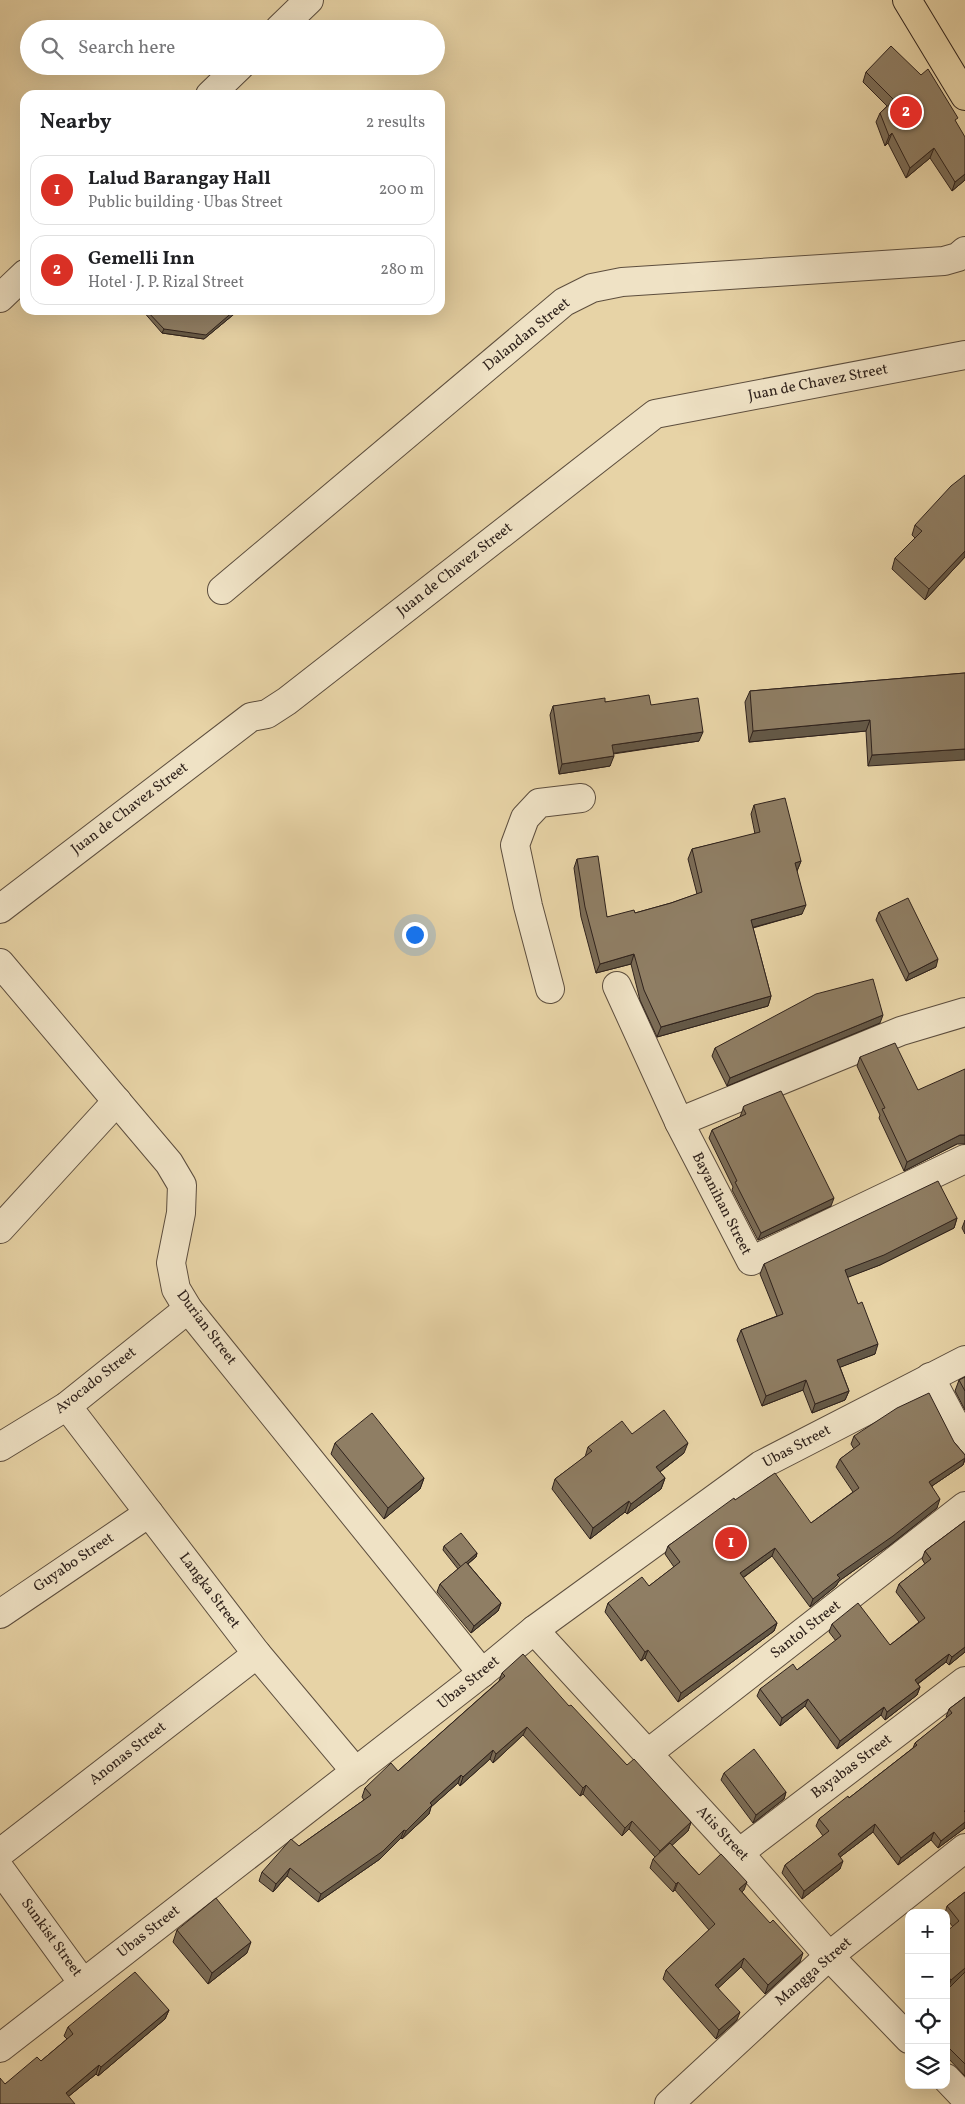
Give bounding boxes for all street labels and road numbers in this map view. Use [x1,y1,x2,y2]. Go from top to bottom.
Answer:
street label: Dalandan Street [479,293,575,377]
street label: Juan de Chavez Street [746,359,890,407]
street label: Juan de Chavez Street [393,518,517,622]
street label: Juan de Chavez Street [67,758,193,860]
street label: Bayanihan Street [686,1149,756,1259]
street label: Durian Street [171,1286,241,1370]
street label: Avocado Street [51,1342,141,1420]
street label: Ubas Street [759,1420,835,1474]
street label: Guyabo Street [30,1528,118,1598]
street label: Langka Street [173,1549,245,1633]
street label: Santol Street [766,1596,846,1664]
street label: Ubas Street [433,1651,505,1715]
street label: Anonas Street [85,1717,171,1791]
street label: Bayabas Street [807,1730,897,1804]
street label: Atis Street [691,1802,753,1866]
street label: Sunkist Street [15,1894,87,1982]
street label: Ubas Street [113,1901,185,1963]
street label: Mangga Street [771,1933,857,2011]

